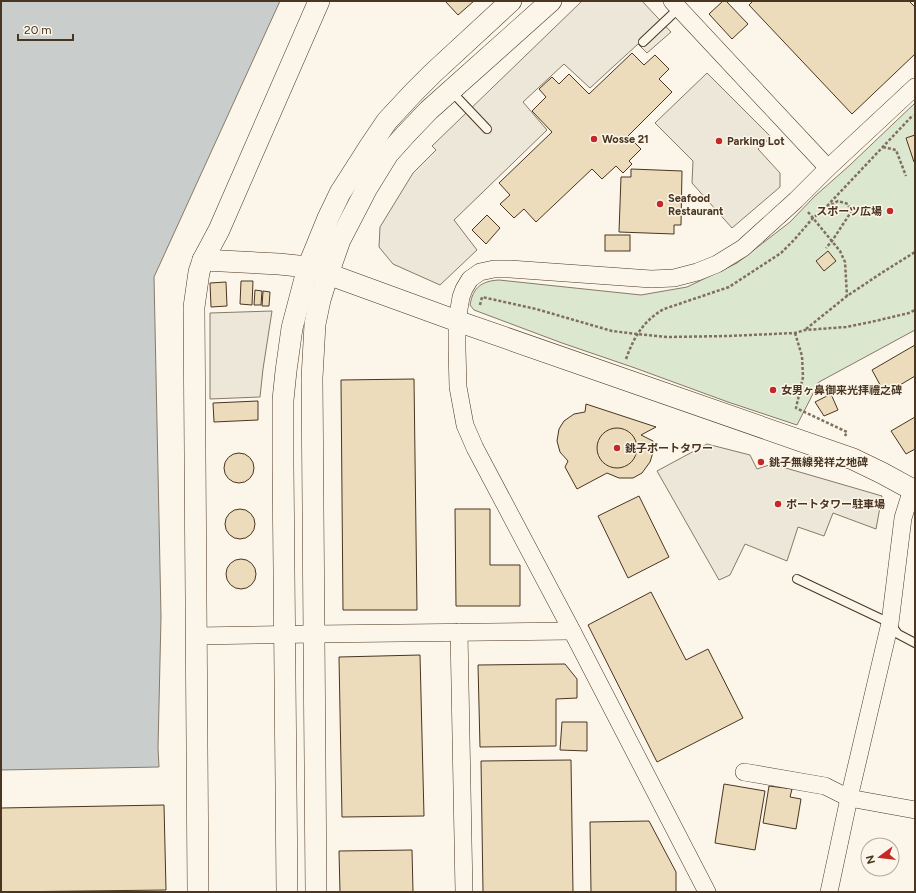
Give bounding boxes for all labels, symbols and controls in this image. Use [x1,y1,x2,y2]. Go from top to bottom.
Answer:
scale bar [18,16,73,42]
text: 20 m [24,23,52,37]
place label: Wosse 21 [602,133,649,146]
marker: Wosse 21 [589,134,599,144]
place label: Parking Lot [727,135,785,148]
marker: Parking Lot [714,136,724,146]
place label: Seafood Restaurant [668,192,724,218]
marker: Seafood Restaurant [655,199,665,209]
place label: スポーツ広場 [816,205,882,218]
marker: スポーツ広場 [885,206,895,216]
place label: 女男ヶ鼻御来光拝禮之碑 [781,384,902,397]
marker: 女男ヶ鼻御来光拝禮之碑 [768,385,778,395]
place label: 銚子ポートタワー [625,442,713,455]
marker: 銚子ポートタワー [612,443,622,453]
place label: 銚子無線発祥之地碑 [769,456,868,469]
marker: 銚子無線発祥之地碑 [756,457,766,467]
place label: ポートタワー駐車場 [786,498,885,511]
marker: ポートタワー駐車場 [773,499,783,509]
north arrow [860,837,900,877]
text: N [863,854,878,865]

